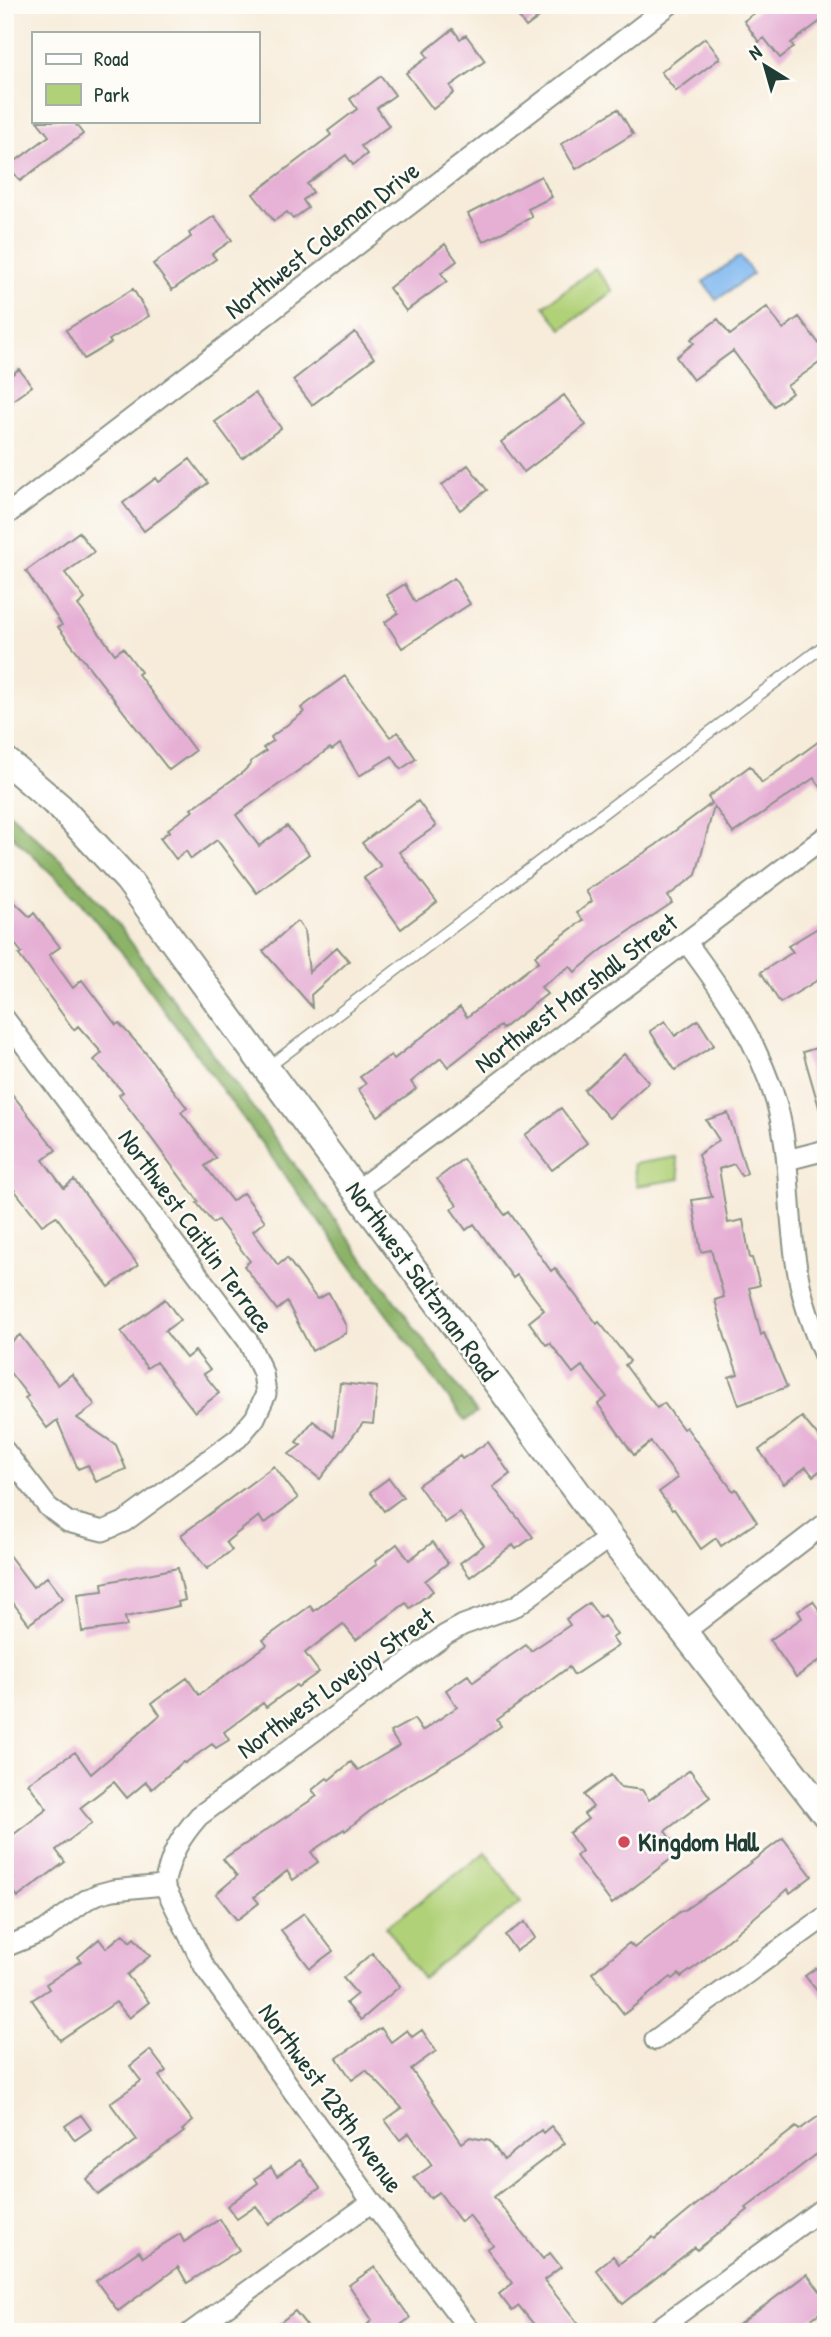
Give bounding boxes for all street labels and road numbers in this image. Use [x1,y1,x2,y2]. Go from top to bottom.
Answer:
street label: Northwest Coleman Drive [217,153,426,327]
street label: Northwest Marshall Street [467,904,685,1081]
street label: Northwest Caitlin Terrace [110,1122,282,1340]
street label: Northwest Saltzman Road [338,1174,507,1388]
street label: Northwest Lovejoy Street [230,1598,443,1766]
street label: Northwest 128th Avenue [251,1996,412,2199]

